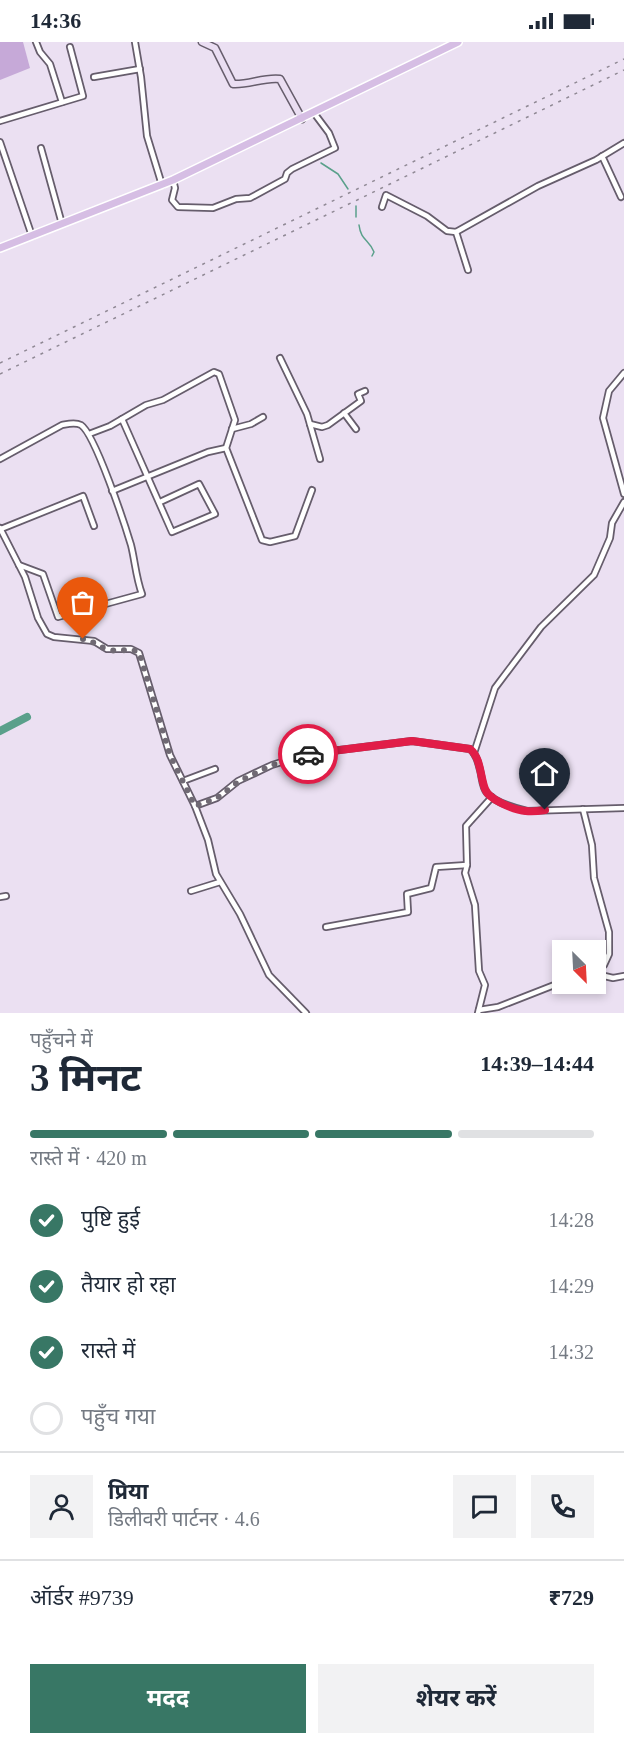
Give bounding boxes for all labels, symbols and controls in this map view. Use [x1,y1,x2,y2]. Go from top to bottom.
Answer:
text: 14:36 [30,8,81,33]
pin [57,577,108,639]
icon: bag [66,586,99,619]
courier [278,724,338,784]
icon: car [292,738,325,771]
pin [519,748,570,810]
icon: home [528,757,561,790]
north arrow [552,940,606,994]
map controls [552,940,606,994]
text: पहुँचने में [30,1029,93,1051]
text: 14:39–14:44 [480,1051,594,1076]
text: 3 मिनट [30,1056,141,1099]
text: रास्ते में · 420 m [30,1147,147,1169]
icon: check [30,1204,63,1237]
text: पुष्टि हुई [81,1206,140,1231]
text: 14:28 [548,1209,594,1231]
icon: check [30,1270,63,1303]
text: तैयार हो रहा [81,1272,176,1297]
text: 14:29 [548,1275,594,1297]
icon: check [30,1336,63,1369]
text: रास्ते में [81,1338,135,1363]
text: 14:32 [548,1341,594,1363]
text: पहुँच गया [81,1404,156,1429]
button: person [30,1475,93,1538]
button: chat [453,1475,516,1538]
button: phone [531,1475,594,1538]
text: प्रिया [108,1479,148,1504]
text: डिलीवरी पार्टनर · 4.6 [108,1508,260,1530]
text: ऑर्डर #9739 [30,1585,134,1610]
text: ₹729 [548,1585,594,1610]
button: मदद [30,1664,306,1733]
button: शेयर करें [318,1664,594,1733]

